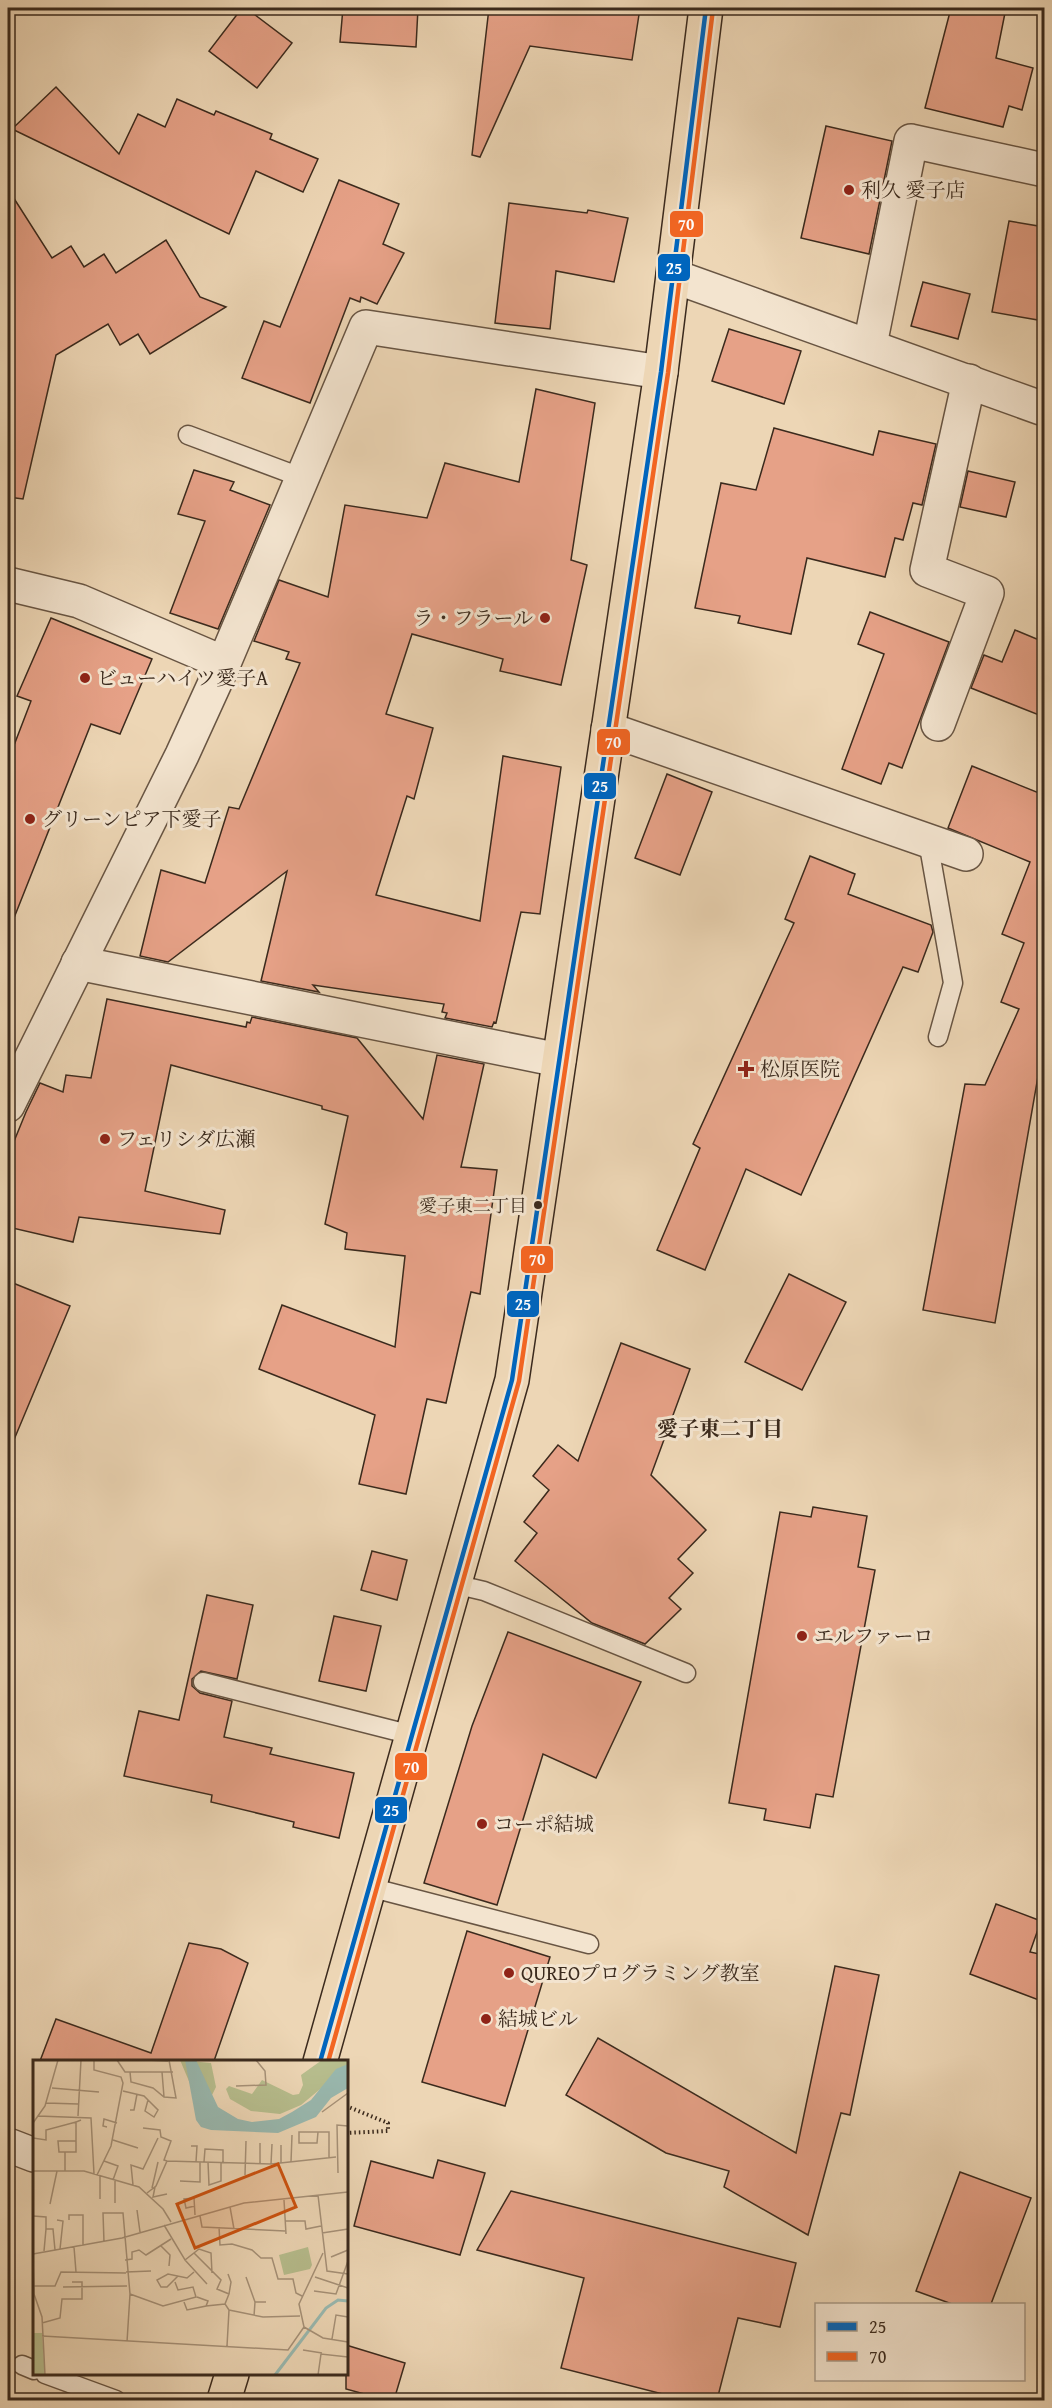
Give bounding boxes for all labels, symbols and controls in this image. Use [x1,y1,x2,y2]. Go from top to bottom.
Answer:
place label: 利久 愛子店 [861,175,965,204]
marker: 利久 愛子店 [842,183,856,197]
line badge: 70 [669,210,704,238]
text: 70 [678,212,694,236]
line badge: 25 [657,253,691,282]
text: 25 [666,256,682,280]
place label: ラ・フラール [413,603,533,632]
marker: ラ・フラール [538,611,552,625]
place label: ビューハイツ愛子A [97,663,268,692]
marker: ビューハイツ愛子A [78,671,92,685]
line badge: 70 [596,728,631,756]
text: 70 [605,730,621,754]
line badge: 25 [583,772,617,800]
text: 25 [592,774,608,798]
place label: グリーンピア下愛子 [42,804,222,833]
marker: グリーンピア下愛子 [23,812,37,826]
place label: 松原医院 [760,1054,840,1083]
marker: 松原医院 [737,1060,755,1078]
place label: フェリシダ広瀬 [117,1124,255,1153]
marker: フェリシダ広瀬 [98,1132,112,1146]
place label: 愛子東二丁目 [419,1192,527,1219]
marker: 愛子東二丁目 [532,1199,544,1211]
line badge: 70 [520,1245,554,1274]
text: 70 [529,1247,545,1271]
line badge: 25 [506,1290,540,1318]
text: 25 [515,1292,531,1316]
district label: 愛子東二丁目 [657,1413,783,1444]
place label: エルファーロ [814,1621,934,1650]
marker: エルファーロ [795,1629,809,1643]
line badge: 70 [394,1752,428,1781]
text: 70 [403,1755,419,1779]
line badge: 25 [374,1796,408,1824]
text: 25 [383,1798,399,1822]
place label: コーポ結城 [494,1809,594,1838]
marker: コーポ結城 [475,1817,489,1831]
place label: QUREOプログラミング教室 [521,1958,760,1987]
marker: QUREOプログラミング教室 [502,1966,516,1980]
place label: 結城ビル [498,2004,578,2033]
marker: 結城ビル [479,2012,493,2026]
inset map [33,2060,348,2375]
legend [815,2303,1025,2381]
text: 25 [869,2313,886,2340]
text: 70 [869,2343,887,2370]

